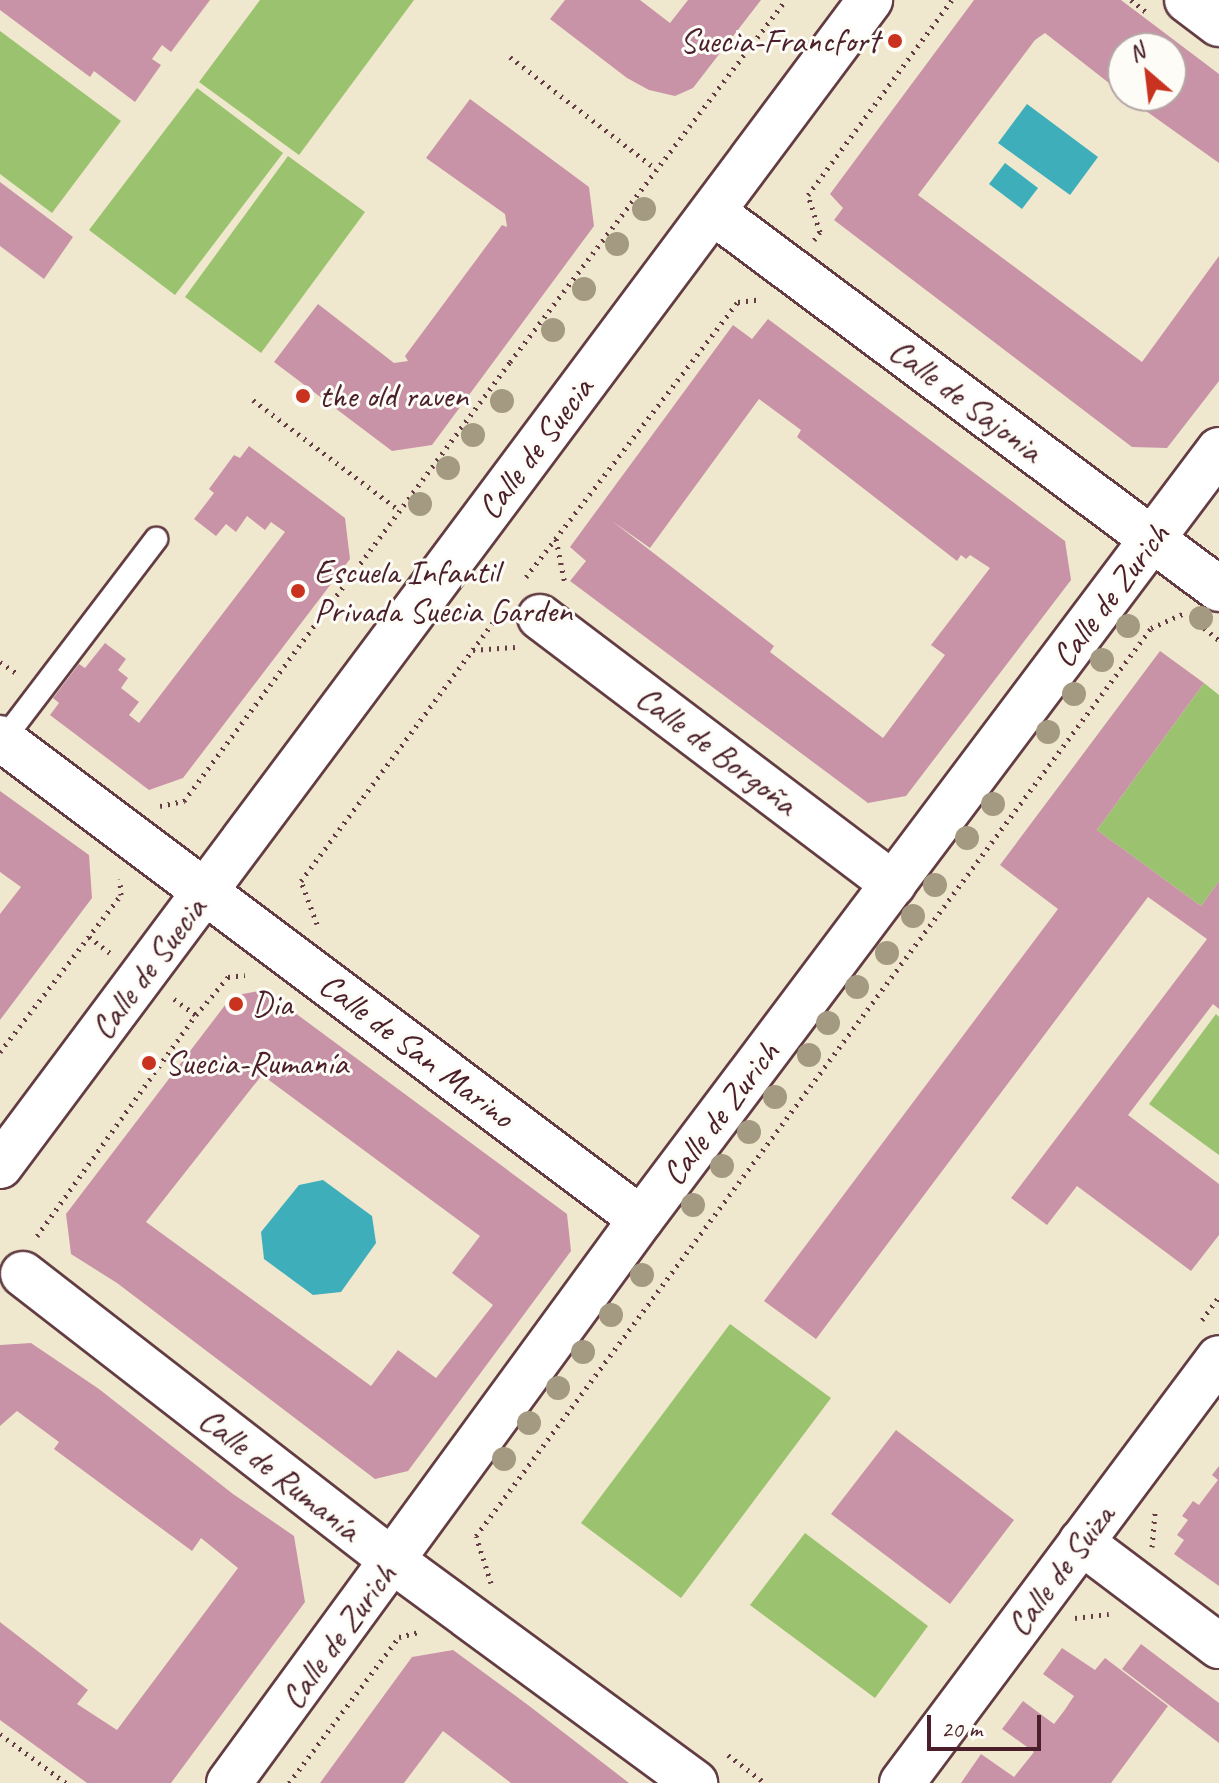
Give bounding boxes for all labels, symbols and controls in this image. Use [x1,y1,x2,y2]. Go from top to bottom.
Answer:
place label: Suecia-Francfort [680,21,879,61]
marker: Suecia-Francfort [886,32,904,50]
north arrow [1107,32,1187,112]
text: N [1124,37,1149,68]
street label: Calle de Sajonia [882,329,1050,471]
street label: Calle de Suecia [468,369,602,527]
place label: the old raven [319,376,469,416]
marker: the old raven [294,387,312,405]
street label: Calle de Zurich [1043,515,1177,675]
place label: Escuela Infantil Privada Suecia Garden [314,551,573,630]
marker: Escuela Infantil Privada Suecia Garden [289,582,307,600]
street label: Calle de Borgoña [629,676,805,824]
street label: Calle de Suecia [81,889,215,1047]
street label: Calle de San Marino [311,963,523,1137]
place label: Dia [252,984,292,1024]
marker: Dia [227,995,245,1013]
street label: Calle de Zurich [653,1033,787,1193]
place label: Suecia-Rumanía [165,1043,348,1083]
marker: Suecia-Rumanía [140,1054,158,1072]
street label: Calle de Rumanía [191,1398,369,1550]
street label: Calle de Suiza [997,1496,1123,1644]
street label: Calle de Zurich [272,1555,404,1717]
scale bar [931,1699,1045,1749]
text: 20 m [941,1714,982,1744]

